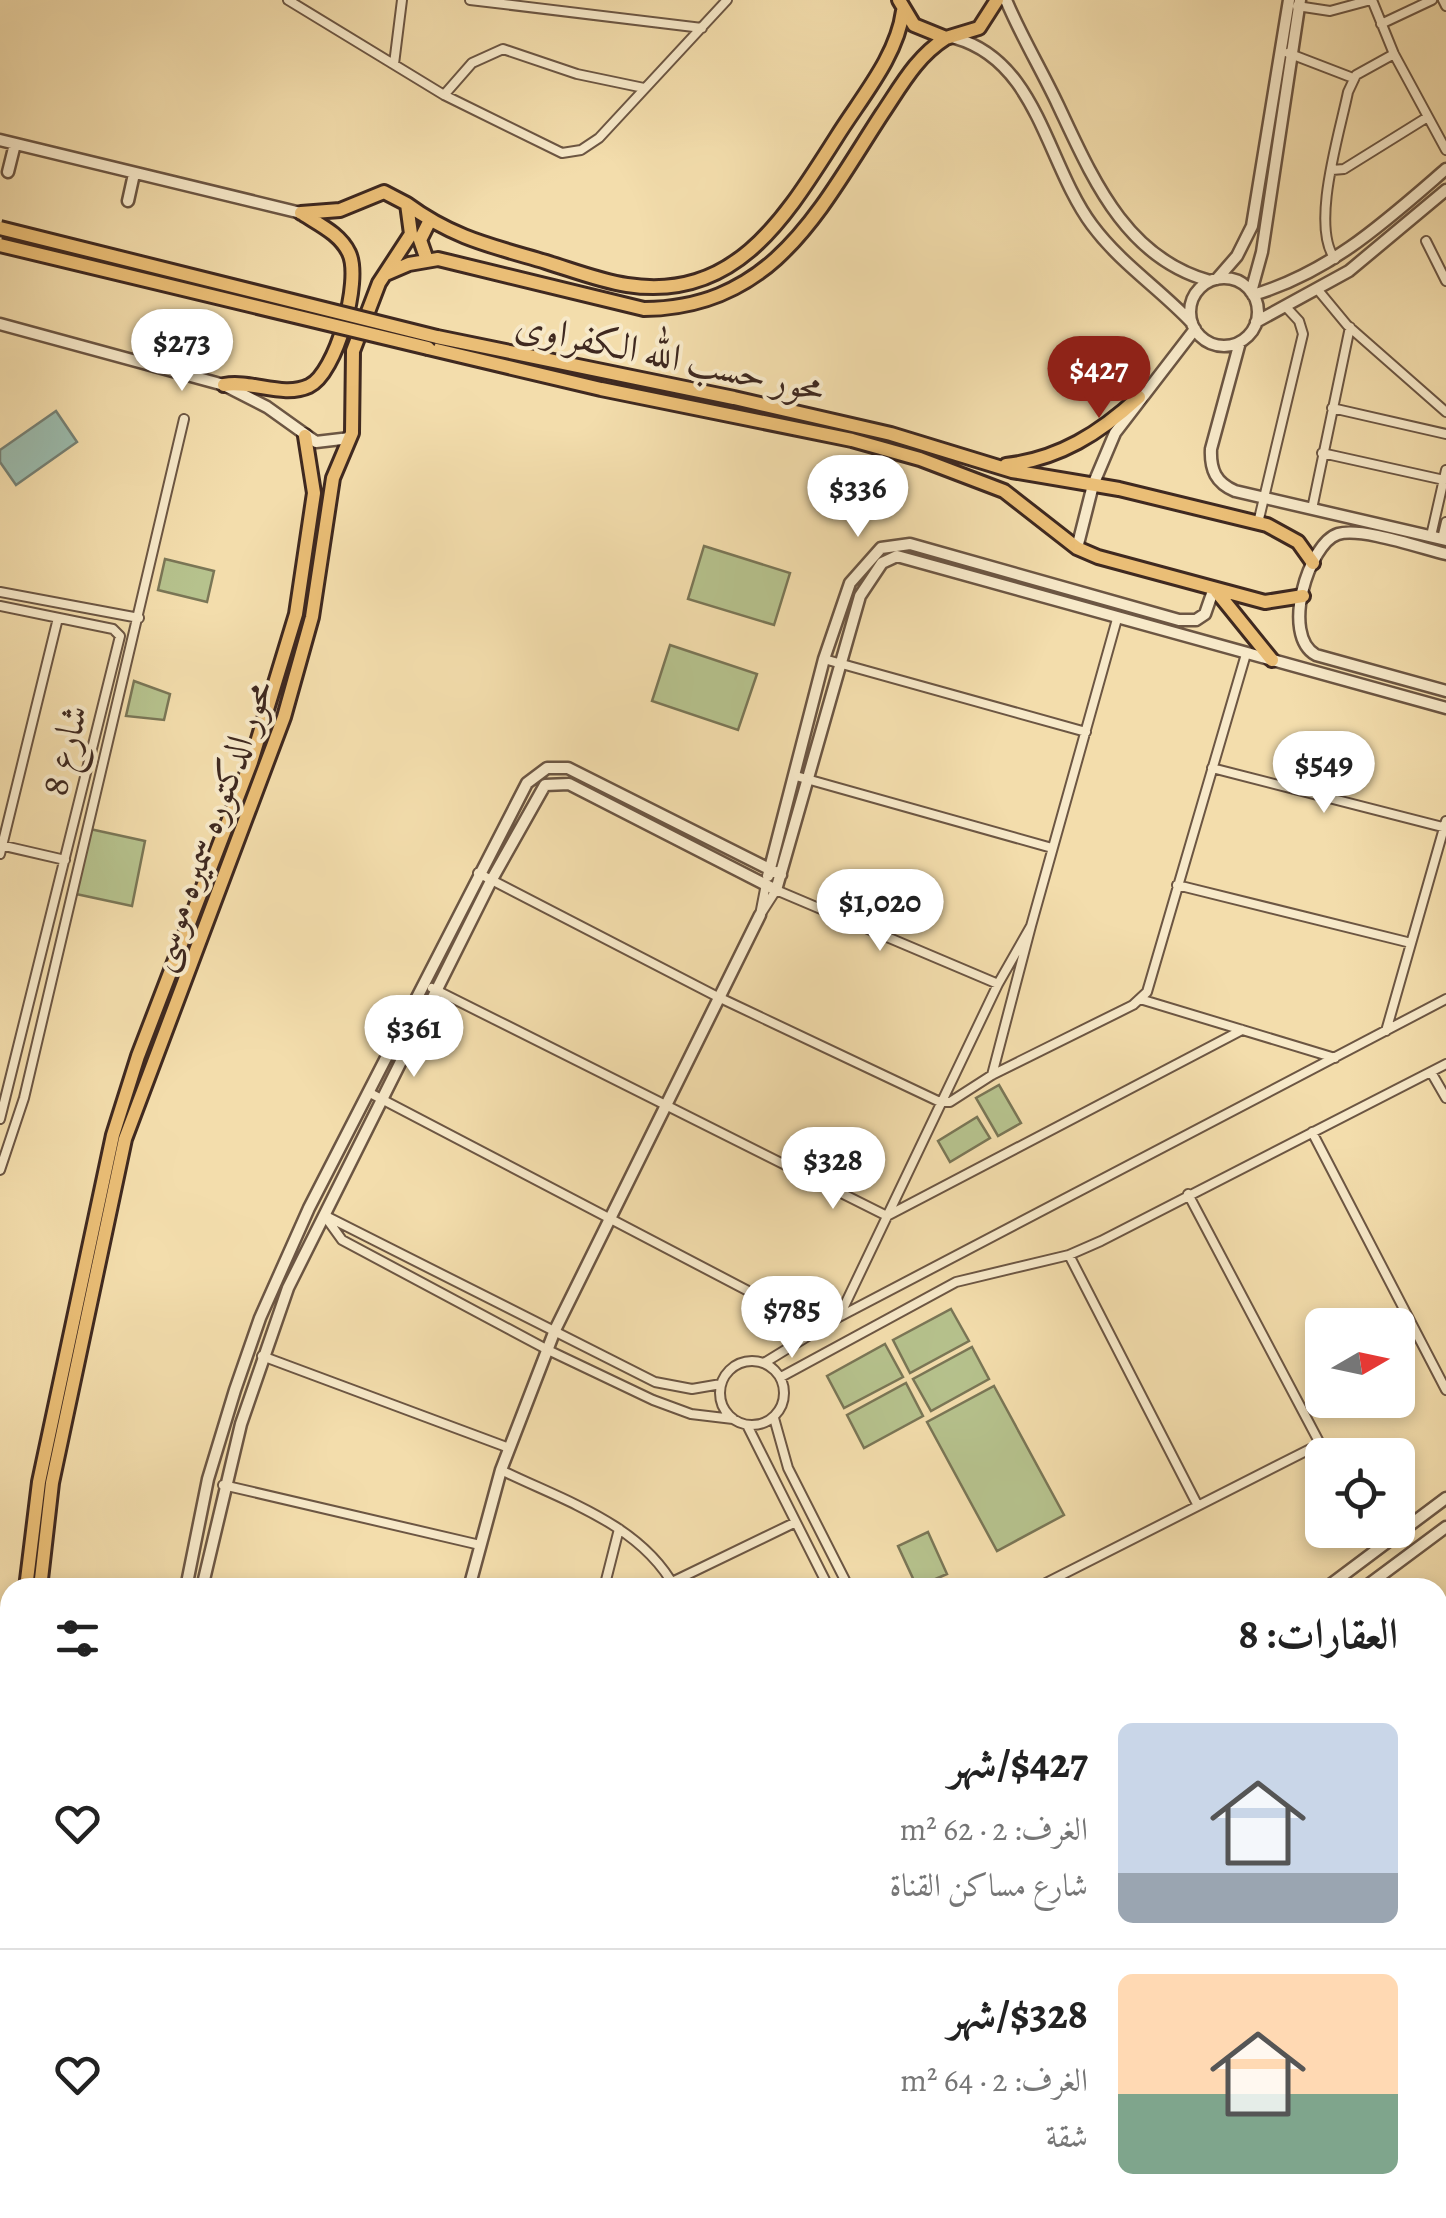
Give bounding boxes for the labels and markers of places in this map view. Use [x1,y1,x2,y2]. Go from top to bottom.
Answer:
pin: $273 [123,309,241,394]
pin: $427 [1040,336,1158,421]
pin: $336 [799,455,917,540]
pin: $549 [1265,731,1383,816]
pin: $1,020 [799,869,961,954]
pin: $361 [355,995,473,1080]
pin: $328 [774,1127,892,1212]
pin: $785 [733,1276,851,1361]

